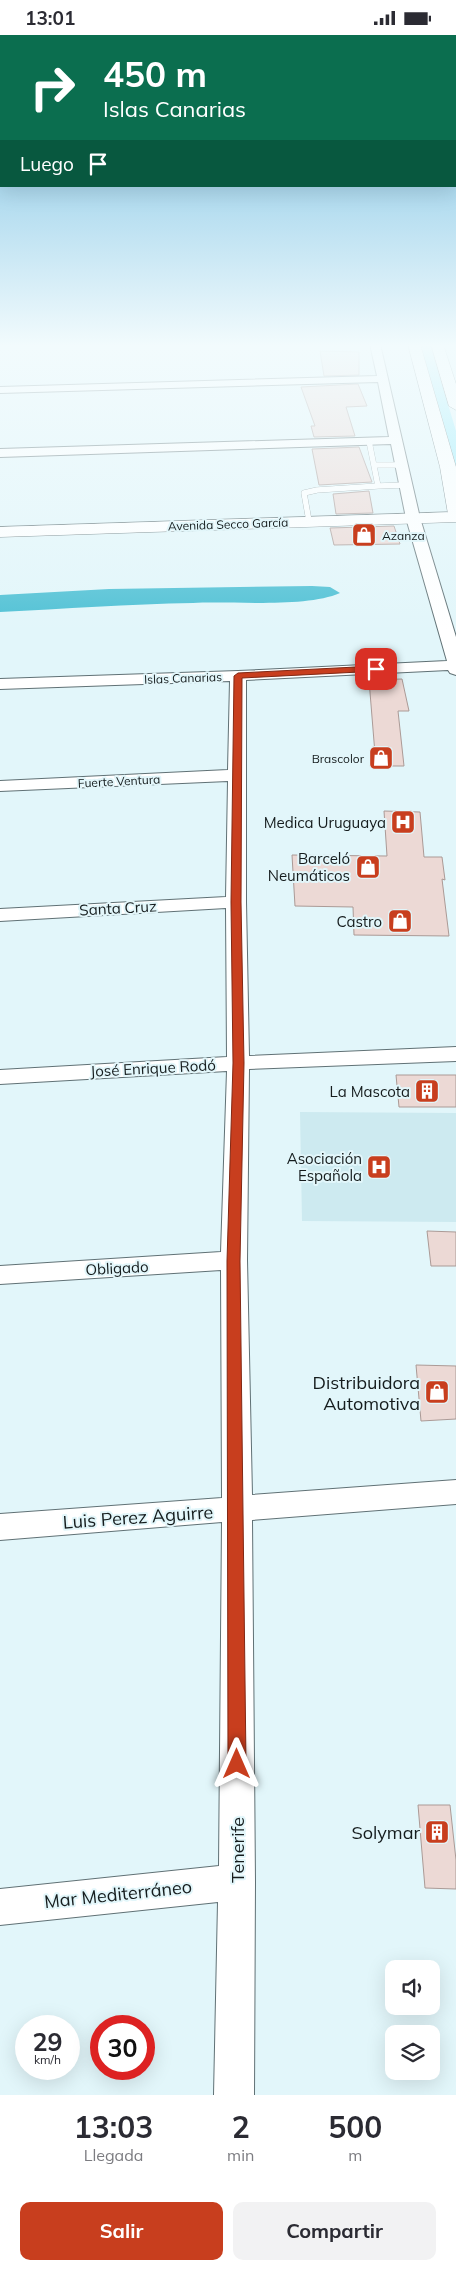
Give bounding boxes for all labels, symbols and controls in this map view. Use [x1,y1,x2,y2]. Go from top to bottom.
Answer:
text: 13:01 [25,6,75,30]
text: 450 m [103,52,207,96]
icon: right [20,55,85,120]
text: Islas Canarias [103,95,246,123]
icon: arrive [84,150,112,178]
text: Luego [20,152,74,176]
street label: Avenida Secco García [167,514,289,534]
shop icon: Azanza [351,522,377,548]
place label: Azanza [382,528,425,543]
pin [355,648,397,690]
icon: arrive [362,655,390,683]
street label: Islas Canarias [144,669,222,687]
shop icon: Brascolor [368,745,394,771]
place label: Brascolor [312,751,365,766]
street label: Fuerte Ventura [77,771,161,791]
hospital icon: Medica Uruguaya [390,809,416,835]
place label: Medica Uruguaya [264,813,386,832]
place label: Barceló Neumáticos [268,849,350,885]
shop icon: Barceló Neumáticos [355,854,381,880]
street label: Santa Cruz [79,896,157,920]
shop icon: Castro [387,908,413,934]
place label: Castro [336,912,382,931]
street label: José Enrique Rodó [90,1055,216,1081]
building icon: La Mascota [414,1078,440,1104]
place label: La Mascota [330,1082,410,1101]
place label: Asociación Española [287,1149,362,1185]
hospital icon: Asociación Española [366,1154,392,1180]
street label: Obligado [85,1257,149,1279]
place label: Distribuidora Automotiva [313,1371,420,1415]
shop icon: Distribuidora Automotiva [424,1379,450,1405]
street label: Luis Perez Aguirre [62,1500,214,1534]
position arrow [210,1737,262,1789]
street label: Tenerife [226,1817,249,1883]
building icon: Solymar [424,1819,450,1845]
place label: Solymar [352,1821,420,1844]
street label: Mar Mediterráneo [43,1875,193,1913]
map controls [385,1960,440,2080]
button: sound [385,1960,440,2015]
speed limit sign: 30 [90,2015,155,2080]
button: layers [385,2025,440,2080]
text: 29 [32,2026,63,2057]
text: km/h [34,2052,61,2067]
text: 13:03 [74,2108,153,2146]
text: 2 [232,2108,250,2146]
text: 500 [328,2108,382,2146]
text: Llegada [84,2145,143,2165]
text: min [227,2145,254,2165]
text: m [348,2145,362,2165]
button: Salir [20,2202,223,2260]
button: Compartir [233,2202,436,2260]

